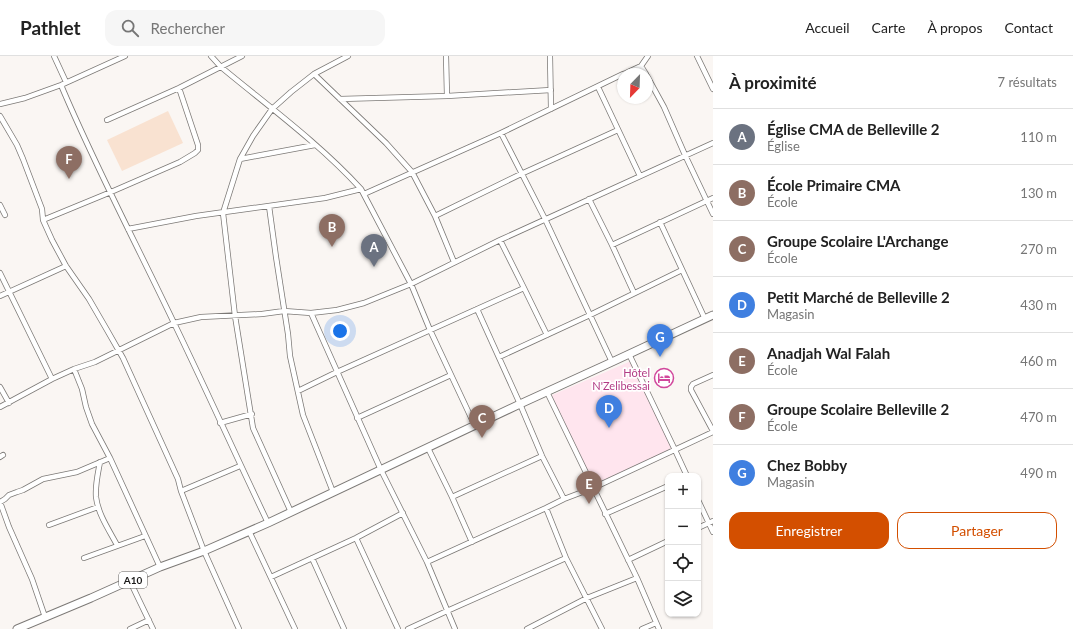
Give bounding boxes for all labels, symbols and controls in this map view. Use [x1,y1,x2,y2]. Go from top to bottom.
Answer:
search box [105,10,385,46]
text: Pathlet [20,16,81,39]
icon: search [119,17,141,39]
text: Rechercher [151,19,225,37]
text: Accueil [805,19,850,36]
text: Carte [872,19,905,36]
text: À propos [927,19,982,36]
text: Contact [1004,19,1053,36]
north arrow [617,68,653,104]
text: À proximité [729,72,817,93]
text: 7 résultats [998,74,1057,90]
text: Église CMA de Belleville 2 [767,120,940,138]
text: A [737,129,747,145]
text: 110 m [1020,129,1057,145]
text: Église [767,138,800,154]
pin: F [56,146,82,179]
text: École Primaire CMA [767,176,901,194]
text: B [738,185,746,201]
text: 130 m [1020,185,1057,201]
text: École [767,194,798,210]
pin: B [319,214,345,247]
text: Groupe Scolaire L'Archange [767,232,948,250]
pin: A [361,234,387,267]
text: C [738,241,746,257]
text: 270 m [1020,241,1057,257]
text: École [767,250,798,266]
text: Petit Marché de Belleville 2 [767,288,950,306]
text: D [737,297,747,313]
text: 430 m [1020,297,1057,313]
text: Magasin [767,306,815,322]
your location [330,321,350,341]
pin: G [647,324,673,357]
text: Anadjah Wal Falah [767,344,890,362]
text: E [738,353,746,369]
text: 460 m [1020,353,1057,369]
text: École [767,362,798,378]
place label: Hôtel N'Zelibessai [592,366,650,392]
hotel icon: Hôtel N'Zelibessai [653,367,675,389]
pin: D [596,395,622,428]
text: Groupe Scolaire Belleville 2 [767,400,949,418]
pin: C [469,405,495,438]
text: F [738,409,746,425]
text: 470 m [1020,409,1057,425]
text: École [767,418,798,434]
text: Chez Bobby [767,456,847,474]
text: G [737,465,747,481]
text: 490 m [1020,465,1057,481]
pin: E [576,471,602,504]
map controls [665,473,701,617]
button: + [665,473,701,509]
text: Magasin [767,474,815,490]
button: − [665,509,701,545]
button: Enregistrer [729,512,889,549]
button: Partager [897,512,1057,549]
button: locate [665,545,701,581]
road number: A10 [119,572,147,588]
button: layers [665,581,701,617]

